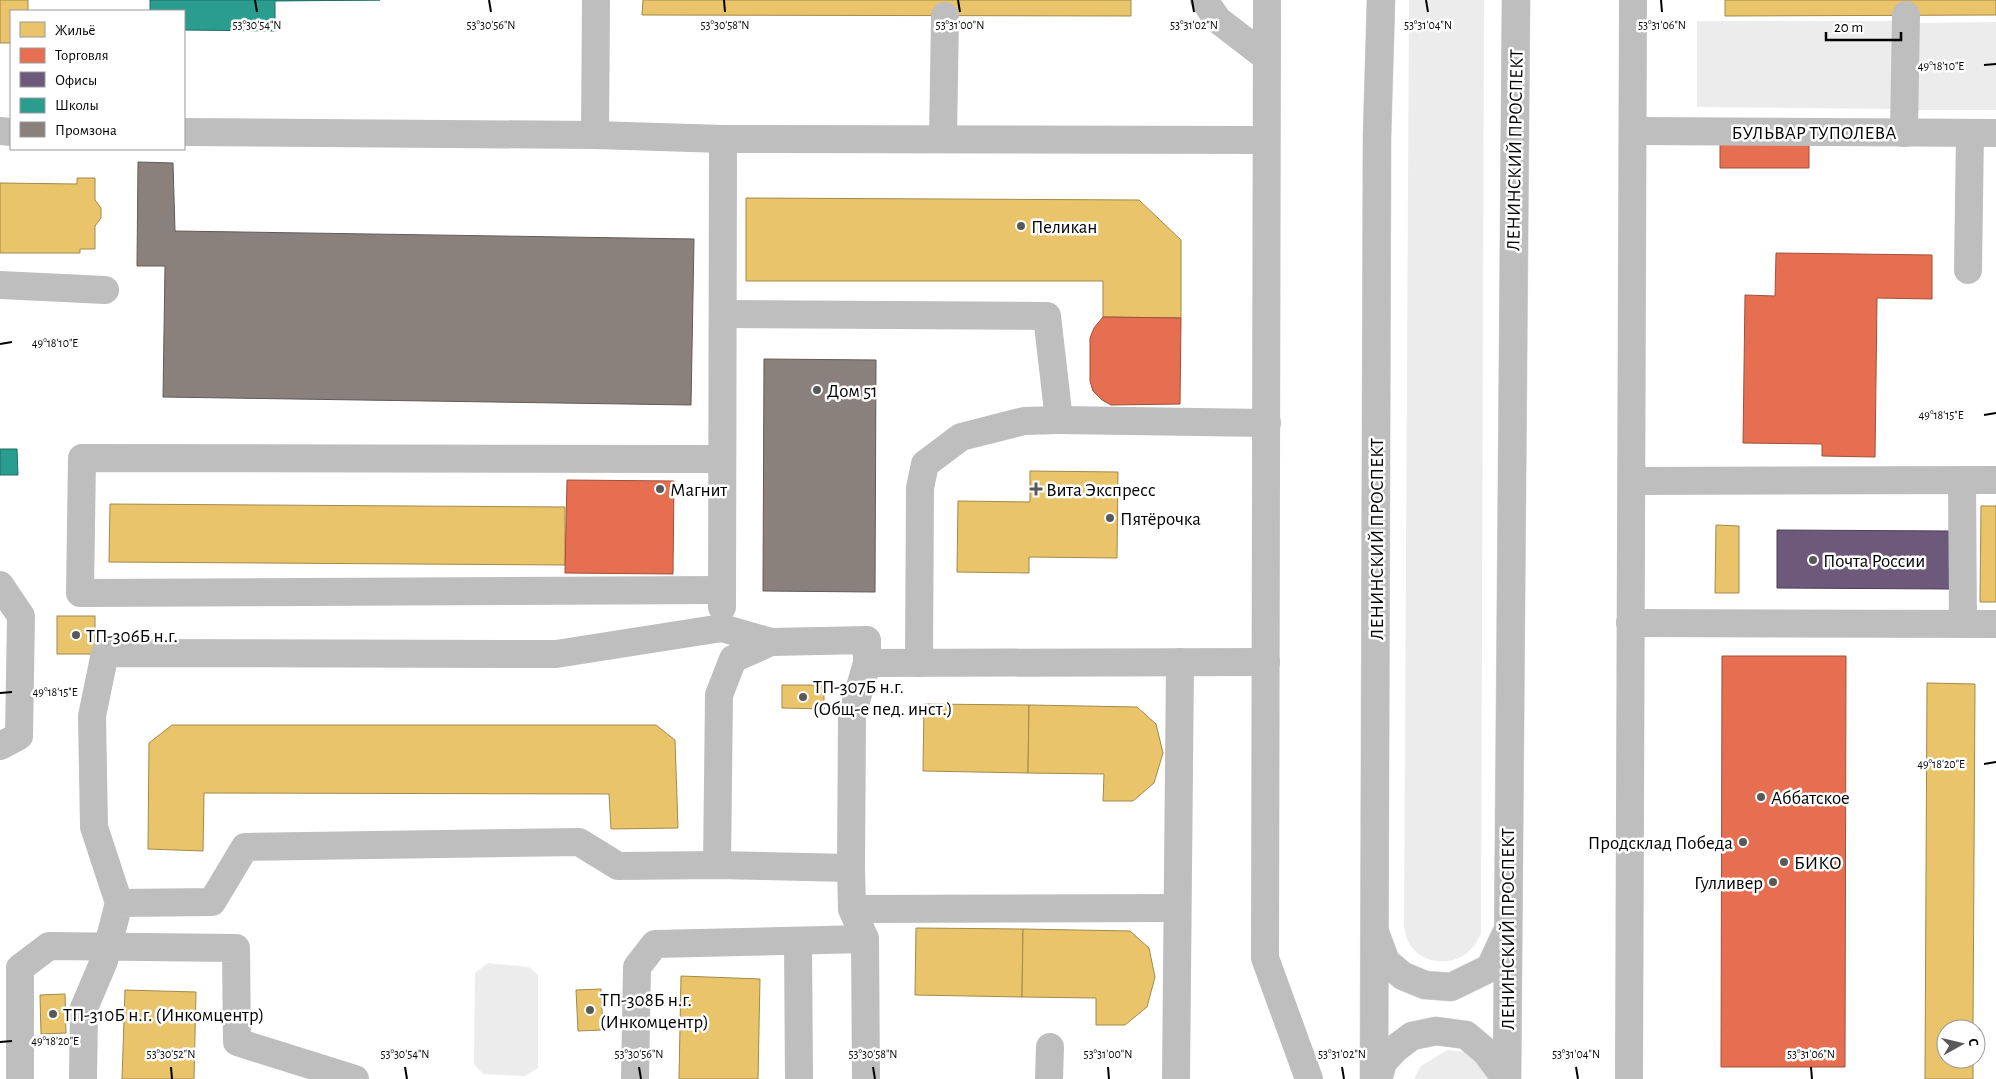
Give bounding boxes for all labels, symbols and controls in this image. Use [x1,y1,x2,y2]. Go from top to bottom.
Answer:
legend [10,10,185,150]
scale bar [1826,10,1901,42]
text: 53°30'54"N [232,19,282,31]
text: 53°30'56"N [467,19,515,31]
text: 53°30'58"N [700,19,750,31]
text: 53°31'00"N [936,19,984,31]
text: 53°31'02"N [1170,19,1218,31]
text: 53°31'04"N [1404,19,1452,31]
text: 53°31'06"N [1638,19,1686,31]
text: 20 m [1834,20,1863,35]
text: Жильё [55,23,95,38]
text: Торговля [55,48,109,63]
street label: ЛЕНИНСКИЙ ПРОСПЕКТ [1503,49,1527,251]
text: 49°18'10"E [1918,60,1964,72]
text: Офисы [55,73,97,88]
text: Школы [55,98,99,113]
text: Промзона [55,123,117,138]
street label: БУЛЬВАР ТУПОЛЕВА [1732,124,1896,143]
place label: Пеликан [1031,218,1097,237]
marker: Пеликан [1015,220,1027,232]
text: 49°18'10"E [32,337,78,349]
place label: Дом 51 [827,382,878,401]
marker: Дом 51 [811,384,823,396]
text: 49°18'15"E [1918,409,1964,421]
street label: ЛЕНИНСКИЙ ПРОСПЕКТ [1367,438,1387,640]
place label: Магнит [670,481,727,500]
place label: Вита Экспресс [1046,481,1156,500]
marker: Магнит [654,483,666,495]
marker: Вита Экспресс [1030,483,1042,495]
place label: Пятёрочка [1120,510,1201,529]
marker: Пятёрочка [1104,512,1116,524]
place label: Почта России [1823,552,1925,571]
marker: Почта России [1807,554,1819,566]
place label: ТП-306Б н.г. [86,627,178,646]
marker: ТП-306Б н.г. [70,629,82,641]
place label: ТП-307Б н.г. (Общ-е пед. инст.) [813,678,953,719]
text: 49°18'15"E [32,686,78,698]
marker: ТП-307Б н.г. (Общ-е пед. инст.) [797,691,809,703]
text: 49°18'20"E [1917,758,1965,770]
place label: Аббатское [1771,789,1850,808]
marker: Аббатское [1755,791,1767,803]
street label: ЛЕНИНСКИЙ ПРОСПЕКТ [1498,828,1518,1030]
place label: Продсклад Победа [1588,834,1733,853]
marker: Продсклад Победа [1737,836,1749,848]
place label: БИКО [1794,854,1842,873]
marker: БИКО [1778,856,1790,868]
place label: Гулливер [1694,874,1763,893]
marker: Гулливер [1767,876,1779,888]
place label: ТП-308Б н.г. (Инкомцентр) [600,991,709,1032]
marker: ТП-308Б н.г. (Инкомцентр) [584,1004,596,1016]
place label: ТП-310Б н.г. (Инкомцентр) [63,1006,264,1025]
marker: ТП-310Б н.г. (Инкомцентр) [47,1008,59,1020]
north arrow [1936,1019,1986,1069]
text: 49°18'20"E [31,1035,79,1047]
text: С [1965,1038,1980,1047]
text: 53°30'52"N [147,1048,195,1060]
text: 53°30'54"N [380,1048,430,1060]
text: 53°30'56"N [615,1048,663,1060]
text: 53°30'58"N [848,1048,898,1060]
text: 53°31'00"N [1084,1048,1132,1060]
text: 53°31'02"N [1318,1048,1366,1060]
text: 53°31'04"N [1552,1048,1600,1060]
text: 53°31'06"N [1787,1048,1835,1060]

